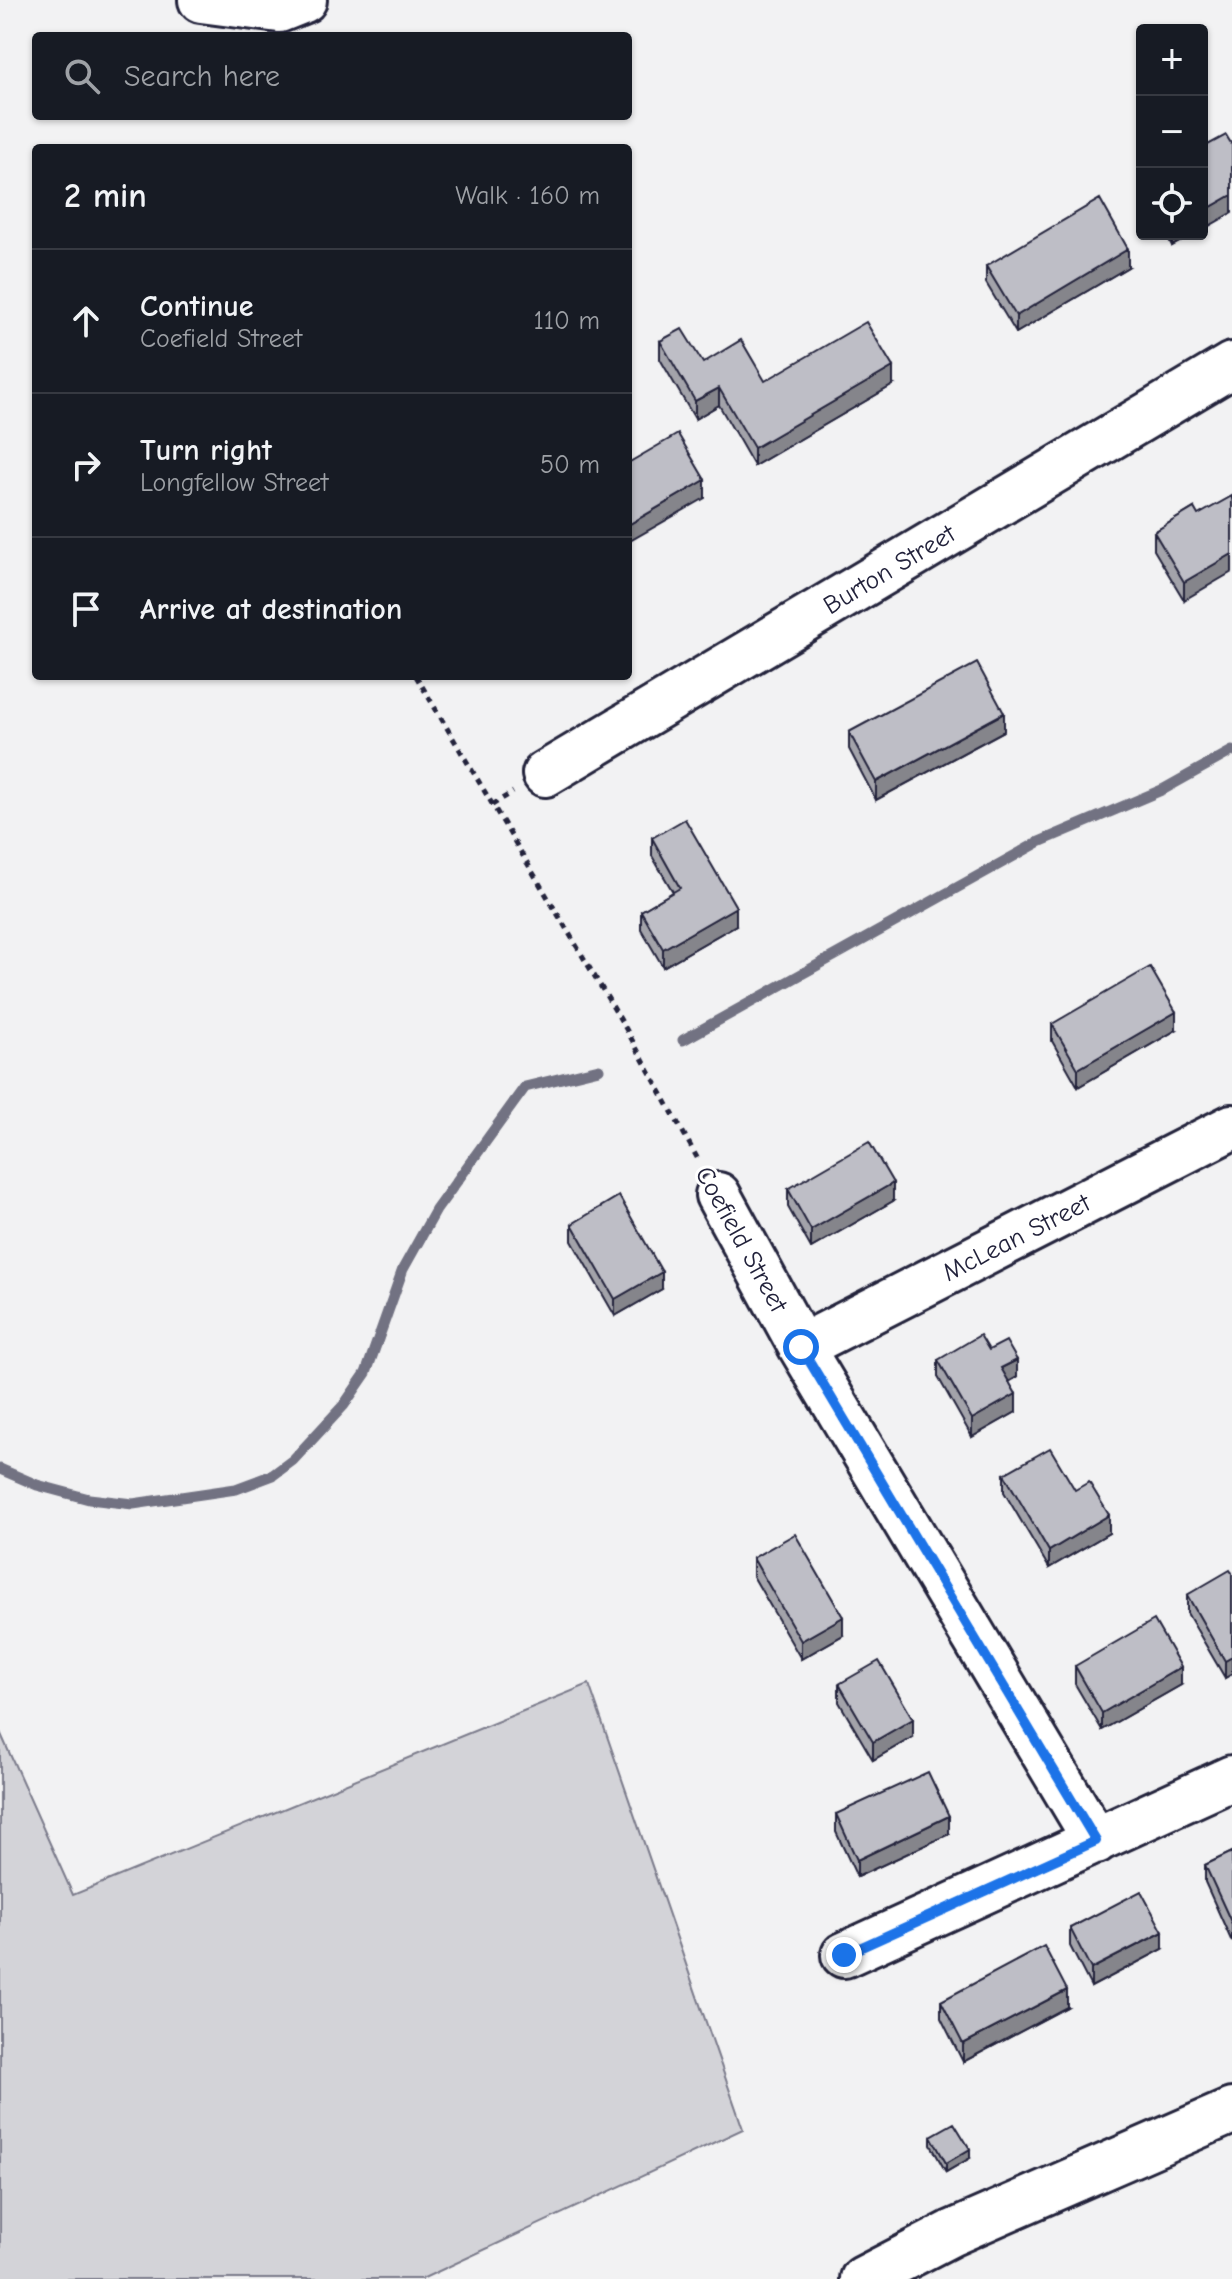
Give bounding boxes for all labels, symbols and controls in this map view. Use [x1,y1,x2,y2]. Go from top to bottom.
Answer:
map controls [1136,24,1208,240]
button: + [1136,24,1208,96]
search box [32,32,632,120]
icon: search [60,54,104,98]
text: Search here [124,59,280,94]
button: − [1136,96,1208,168]
button: locate [1136,168,1208,240]
text: 2 min [64,176,147,216]
text: Walk · 160 m [455,181,600,211]
text: Continue [140,289,254,324]
icon: ahead [64,299,108,343]
text: 110 m [533,306,600,336]
text: Coefield Street [140,324,302,354]
text: Turn right [140,433,272,468]
icon: right [64,443,108,487]
text: 50 m [540,450,600,480]
text: Longfellow Street [140,468,329,498]
street label: Burton Street [818,518,962,621]
icon: arrive [64,587,108,631]
text: Arrive at destination [140,592,402,627]
street label: Coefield Street [689,1161,794,1319]
street label: McLean Street [938,1187,1097,1288]
route start [783,1329,819,1365]
route end [826,1937,862,1973]

